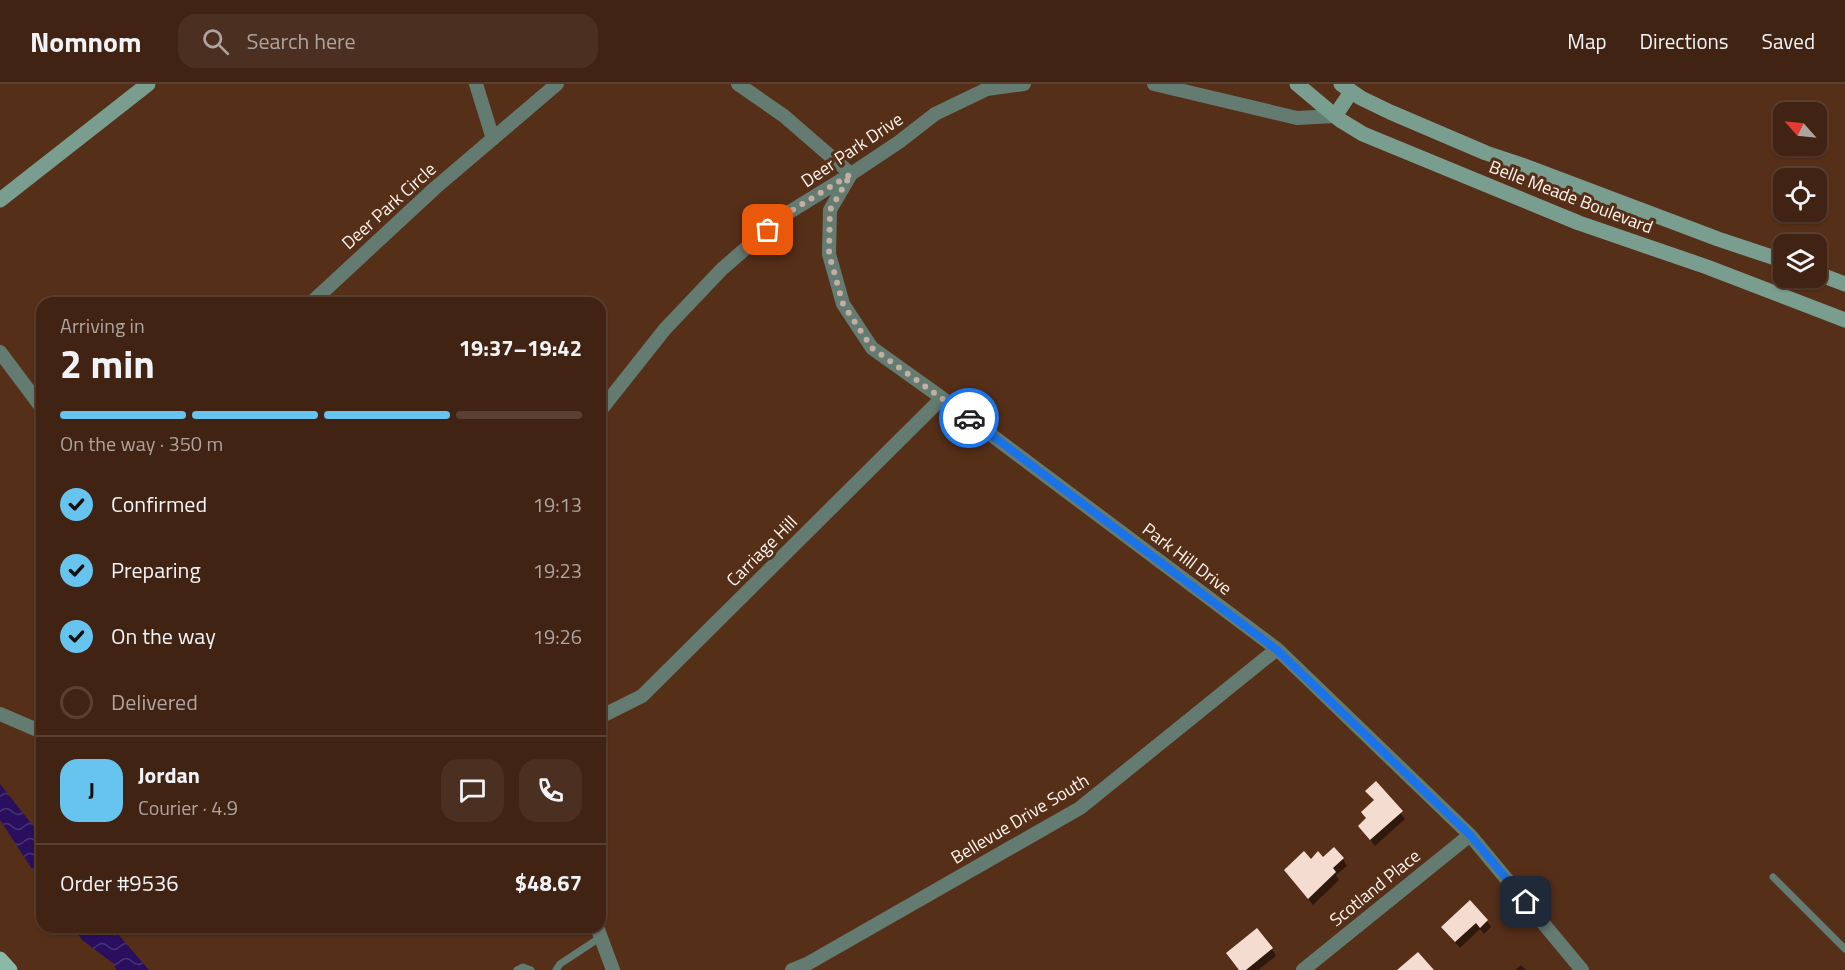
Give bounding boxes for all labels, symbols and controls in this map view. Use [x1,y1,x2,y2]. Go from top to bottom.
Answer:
search box [178,14,598,68]
text: Nomnom [30,20,142,63]
text: Search here [247,24,356,58]
icon: search [199,25,232,58]
text: Map [1567,25,1607,57]
text: Directions [1640,25,1729,57]
text: Saved [1762,25,1815,57]
north arrow [1773,102,1827,156]
map controls [1773,102,1827,288]
street label: Deer Park Drive [795,105,908,194]
street label: Belle Meade Boulevard [1485,153,1657,240]
street label: Deer Park Circle [335,156,442,256]
button: locate [1773,168,1827,222]
pin [742,204,793,255]
icon: bag [751,213,784,246]
button: layers [1773,234,1827,288]
text: Arriving in [60,310,145,341]
text: 19:37–19:42 [459,331,582,365]
text: 2 min [60,334,155,393]
courier [939,388,999,448]
icon: car [953,402,986,435]
text: On the way · 350 m [60,428,223,459]
text: Confirmed [111,487,207,521]
icon: check [60,488,93,521]
text: 19:13 [533,489,582,520]
street label: Carriage Hill [720,509,803,592]
street label: Park Hill Drive [1137,516,1238,601]
text: Preparing [111,553,201,587]
icon: check [60,554,93,587]
text: 19:23 [533,555,582,586]
text: On the way [111,619,216,653]
icon: check [60,620,93,653]
text: 19:26 [533,621,582,652]
text: Delivered [111,685,198,719]
text: Jordan [138,758,200,792]
button: chat [441,759,504,822]
button: phone [519,759,582,822]
street label: Bellevue Drive South [946,767,1094,871]
text: J [88,773,95,807]
text: Courier · 4.9 [138,792,238,823]
street label: Scotland Place [1323,842,1426,933]
text: Order #9536 [60,866,179,900]
text: $48.67 [515,866,582,900]
pin [1500,876,1551,927]
icon: home [1509,885,1542,918]

